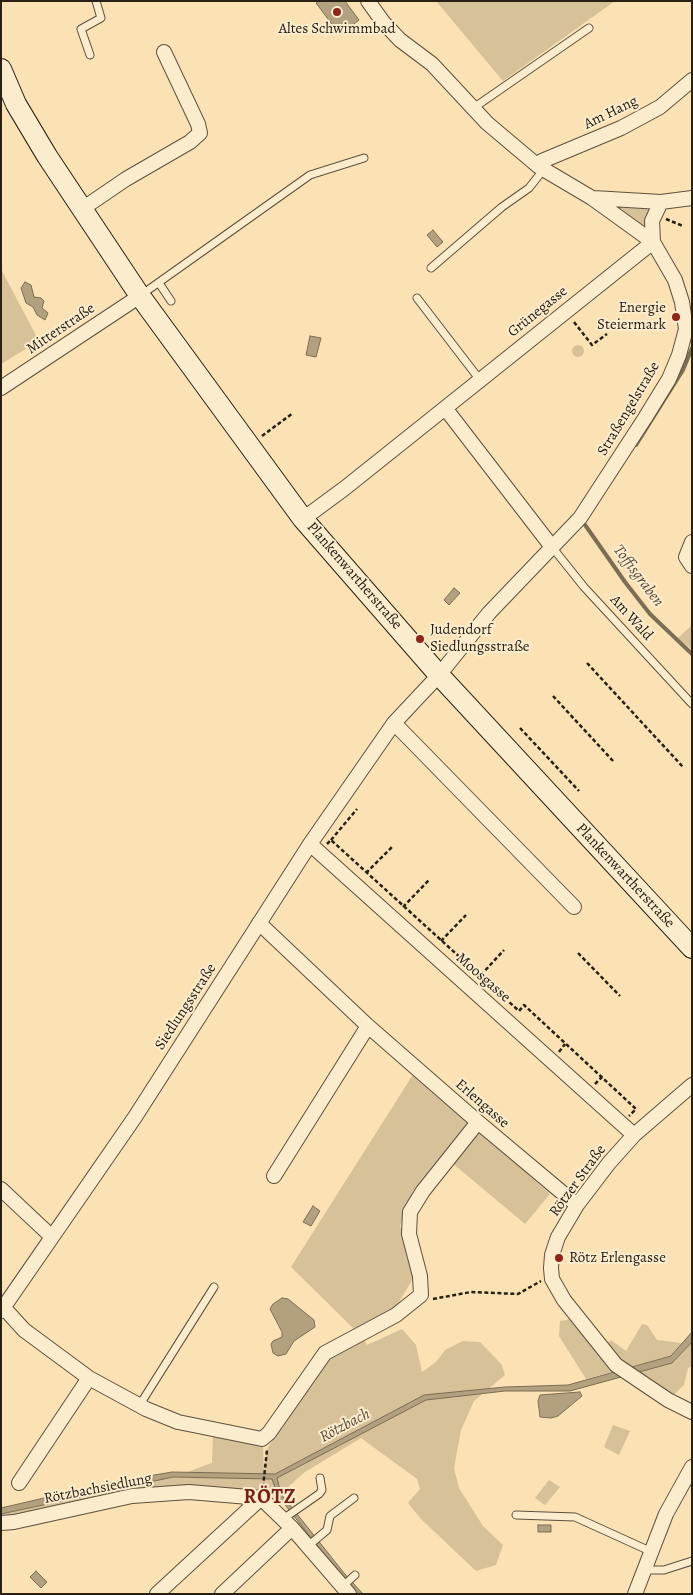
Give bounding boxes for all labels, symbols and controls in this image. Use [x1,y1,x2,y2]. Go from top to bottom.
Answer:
marker: Altes Schwimmbad [331,6,343,18]
place label: Altes Schwimmbad [279,20,395,38]
street label: Am Hang [581,92,641,134]
street label: Grünegasse [505,283,571,341]
place label: Energie Steiermark [597,299,666,334]
street label: Mitterstraße [24,300,98,358]
marker: Energie Steiermark [670,311,682,323]
street label: Straßengelstraße [594,359,664,459]
street label: Plankenwartherstraße [302,519,406,633]
water label: Toffisgraben [608,541,668,611]
street label: Am Wald [606,591,656,645]
place label: Judendorf Siedlungsstraße [430,621,529,656]
marker: Judendorf Siedlungsstraße [414,633,426,645]
street label: Plankenwartherstraße [572,820,678,932]
street label: Moosgasse [452,949,514,1007]
street label: Siedlungsstraße [151,960,221,1054]
street label: Erlengasse [451,1076,513,1132]
street label: Rötzer Straße [546,1142,610,1220]
place label: Rötz Erlengasse [569,1249,666,1267]
marker: Rötz Erlengasse [553,1252,565,1264]
water label: Rötzbach [317,1405,373,1447]
street label: Rötzbachsiedlung [43,1470,153,1508]
district label: RÖTZ [243,1486,297,1510]

